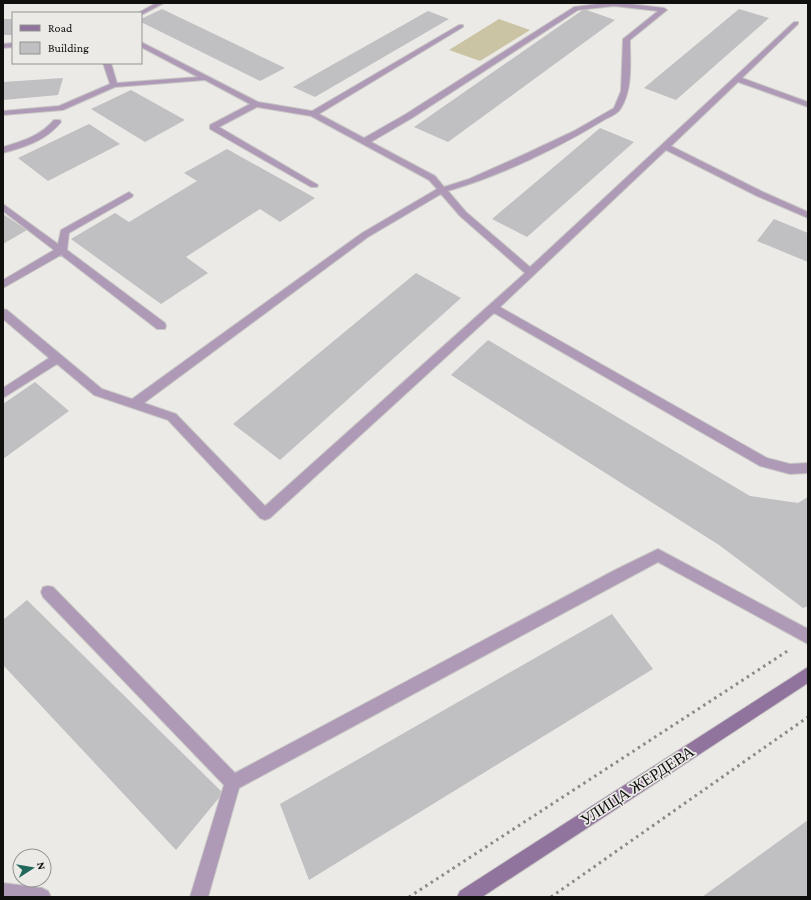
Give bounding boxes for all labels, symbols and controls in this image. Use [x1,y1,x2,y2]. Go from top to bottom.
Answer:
legend [12,12,142,64]
text: Road [48,21,73,35]
text: Building [48,41,89,55]
street label: УЛИЦА ЖЕРДЕВА [577,742,698,829]
north arrow [12,848,52,888]
text: N [35,861,49,871]

